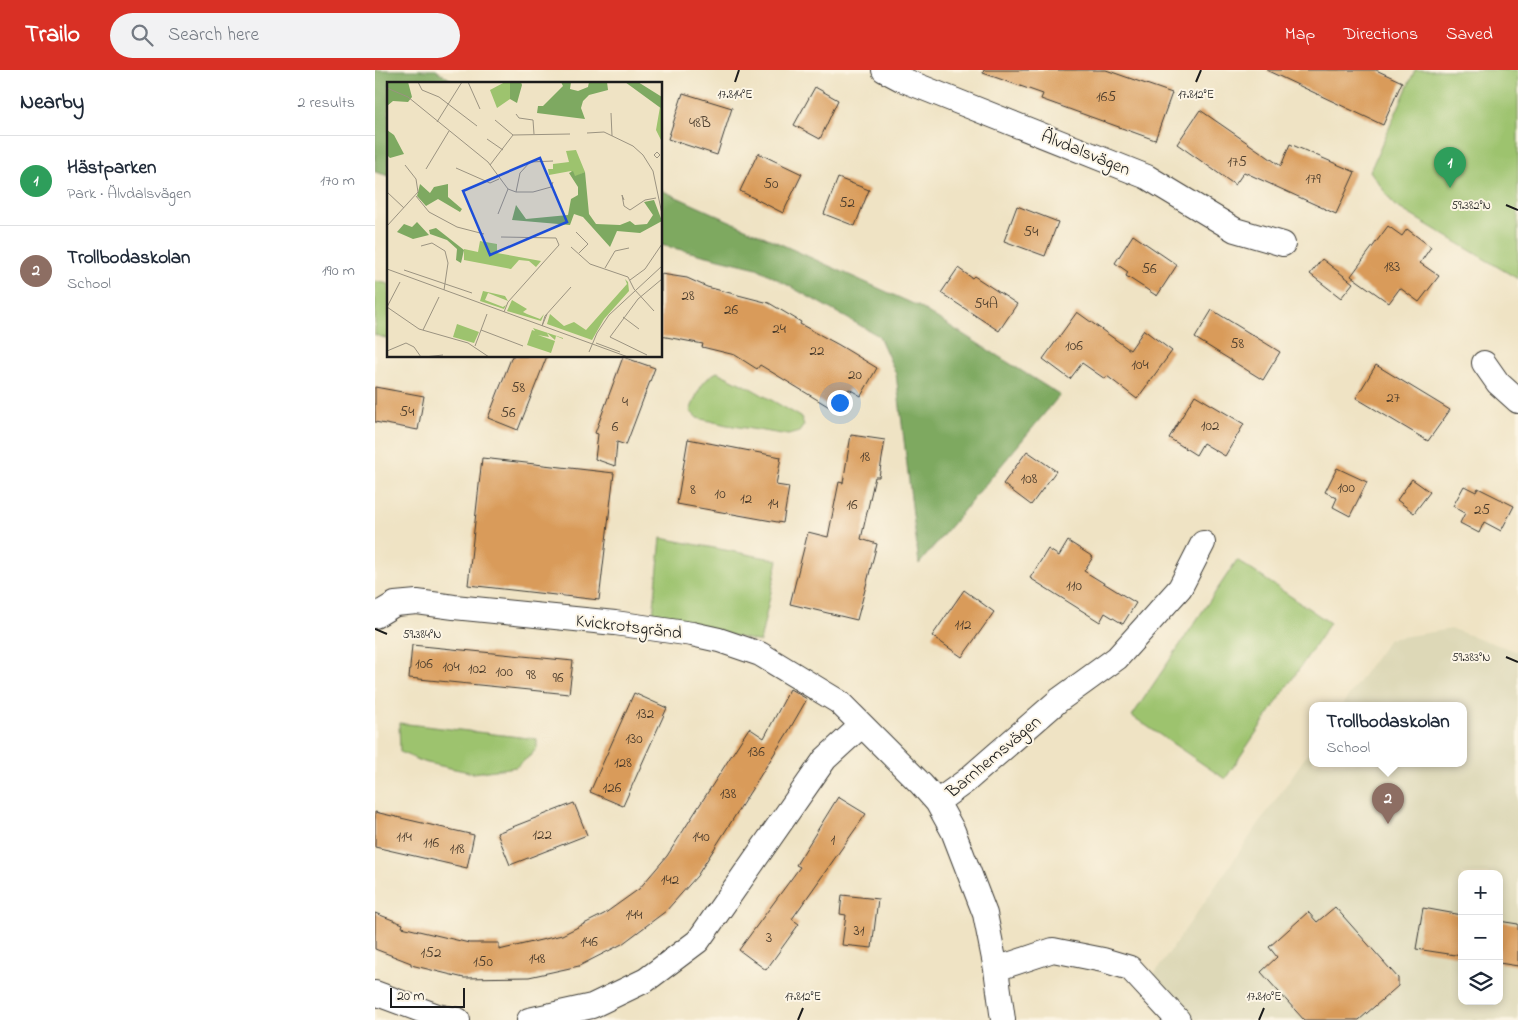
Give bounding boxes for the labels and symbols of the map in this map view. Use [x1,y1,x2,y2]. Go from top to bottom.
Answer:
inset map [387,82,663,358]
text: 17.814°E [718,86,752,104]
house number: 165 [1096,86,1116,108]
text: 17.812°E [1178,86,1214,104]
house number: 48B [689,112,711,134]
street label: Älvdalsvägen [1036,124,1134,185]
pin: 1 [1434,147,1466,188]
house number: 175 [1227,151,1247,173]
house number: 179 [1305,168,1321,190]
house number: 50 [763,173,779,195]
house number: 52 [839,192,856,214]
text: 59.382°N [1451,197,1491,215]
house number: 54 [1024,221,1038,243]
house number: 183 [1384,256,1400,278]
house number: 56 [1141,258,1157,280]
house number: 28 [681,285,695,307]
house number: 54A [974,293,998,315]
house number: 26 [724,299,738,321]
house number: 24 [772,318,786,340]
house number: 58 [1230,333,1244,355]
house number: 106 [1065,335,1083,357]
house number: 22 [810,340,825,362]
house number: 104 [1131,354,1149,376]
house number: 20 [848,364,862,386]
house number: 58 [511,377,525,399]
house number: 27 [1386,387,1400,409]
your location [827,390,853,416]
house number: 4 [622,391,628,413]
house number: 54 [400,401,414,423]
house number: 56 [500,402,516,424]
house number: 102 [1201,415,1220,437]
house number: 6 [612,416,619,438]
house number: 18 [860,446,871,468]
house number: 108 [1021,468,1038,490]
house number: 100 [1337,477,1355,499]
house number: 8 [690,479,696,501]
house number: 10 [714,483,726,505]
house number: 12 [740,488,753,510]
house number: 14 [768,493,778,515]
house number: 16 [846,494,858,516]
house number: 25 [1474,499,1490,521]
house number: 110 [1066,575,1083,597]
street label: Kvickrotsgränd [574,609,683,648]
house number: 112 [955,614,972,636]
text: 59.384°N [403,626,441,644]
text: 59.383°N [1452,649,1490,667]
house number: 106 [415,653,433,675]
house number: 104 [442,656,460,678]
house number: 102 [468,658,487,680]
house number: 100 [495,661,513,683]
house number: 98 [526,664,536,686]
house number: 96 [552,667,564,689]
house number: 132 [636,703,655,725]
street label: Barnhemsvägen [940,710,1048,807]
house number: 130 [625,728,643,750]
house number: 136 [747,741,765,763]
house number: 128 [614,752,632,774]
house number: 126 [603,777,622,799]
house number: 138 [720,783,737,805]
pin: 2 [1372,783,1404,824]
house number: 122 [532,824,552,846]
house number: 114 [396,826,412,848]
house number: 140 [692,826,710,848]
house number: 1 [831,829,836,851]
house number: 116 [423,832,439,854]
house number: 118 [449,838,465,860]
house number: 142 [661,869,680,891]
house number: 144 [625,904,643,926]
house number: 31 [854,920,865,942]
house number: 3 [766,927,772,949]
house number: 146 [580,931,598,953]
house number: 152 [421,942,442,964]
house number: 148 [529,948,546,970]
house number: 150 [473,951,493,973]
scale bar [390,985,465,1008]
text: 17.812°E [785,988,821,1006]
text: 17.810°E [1246,988,1282,1006]

